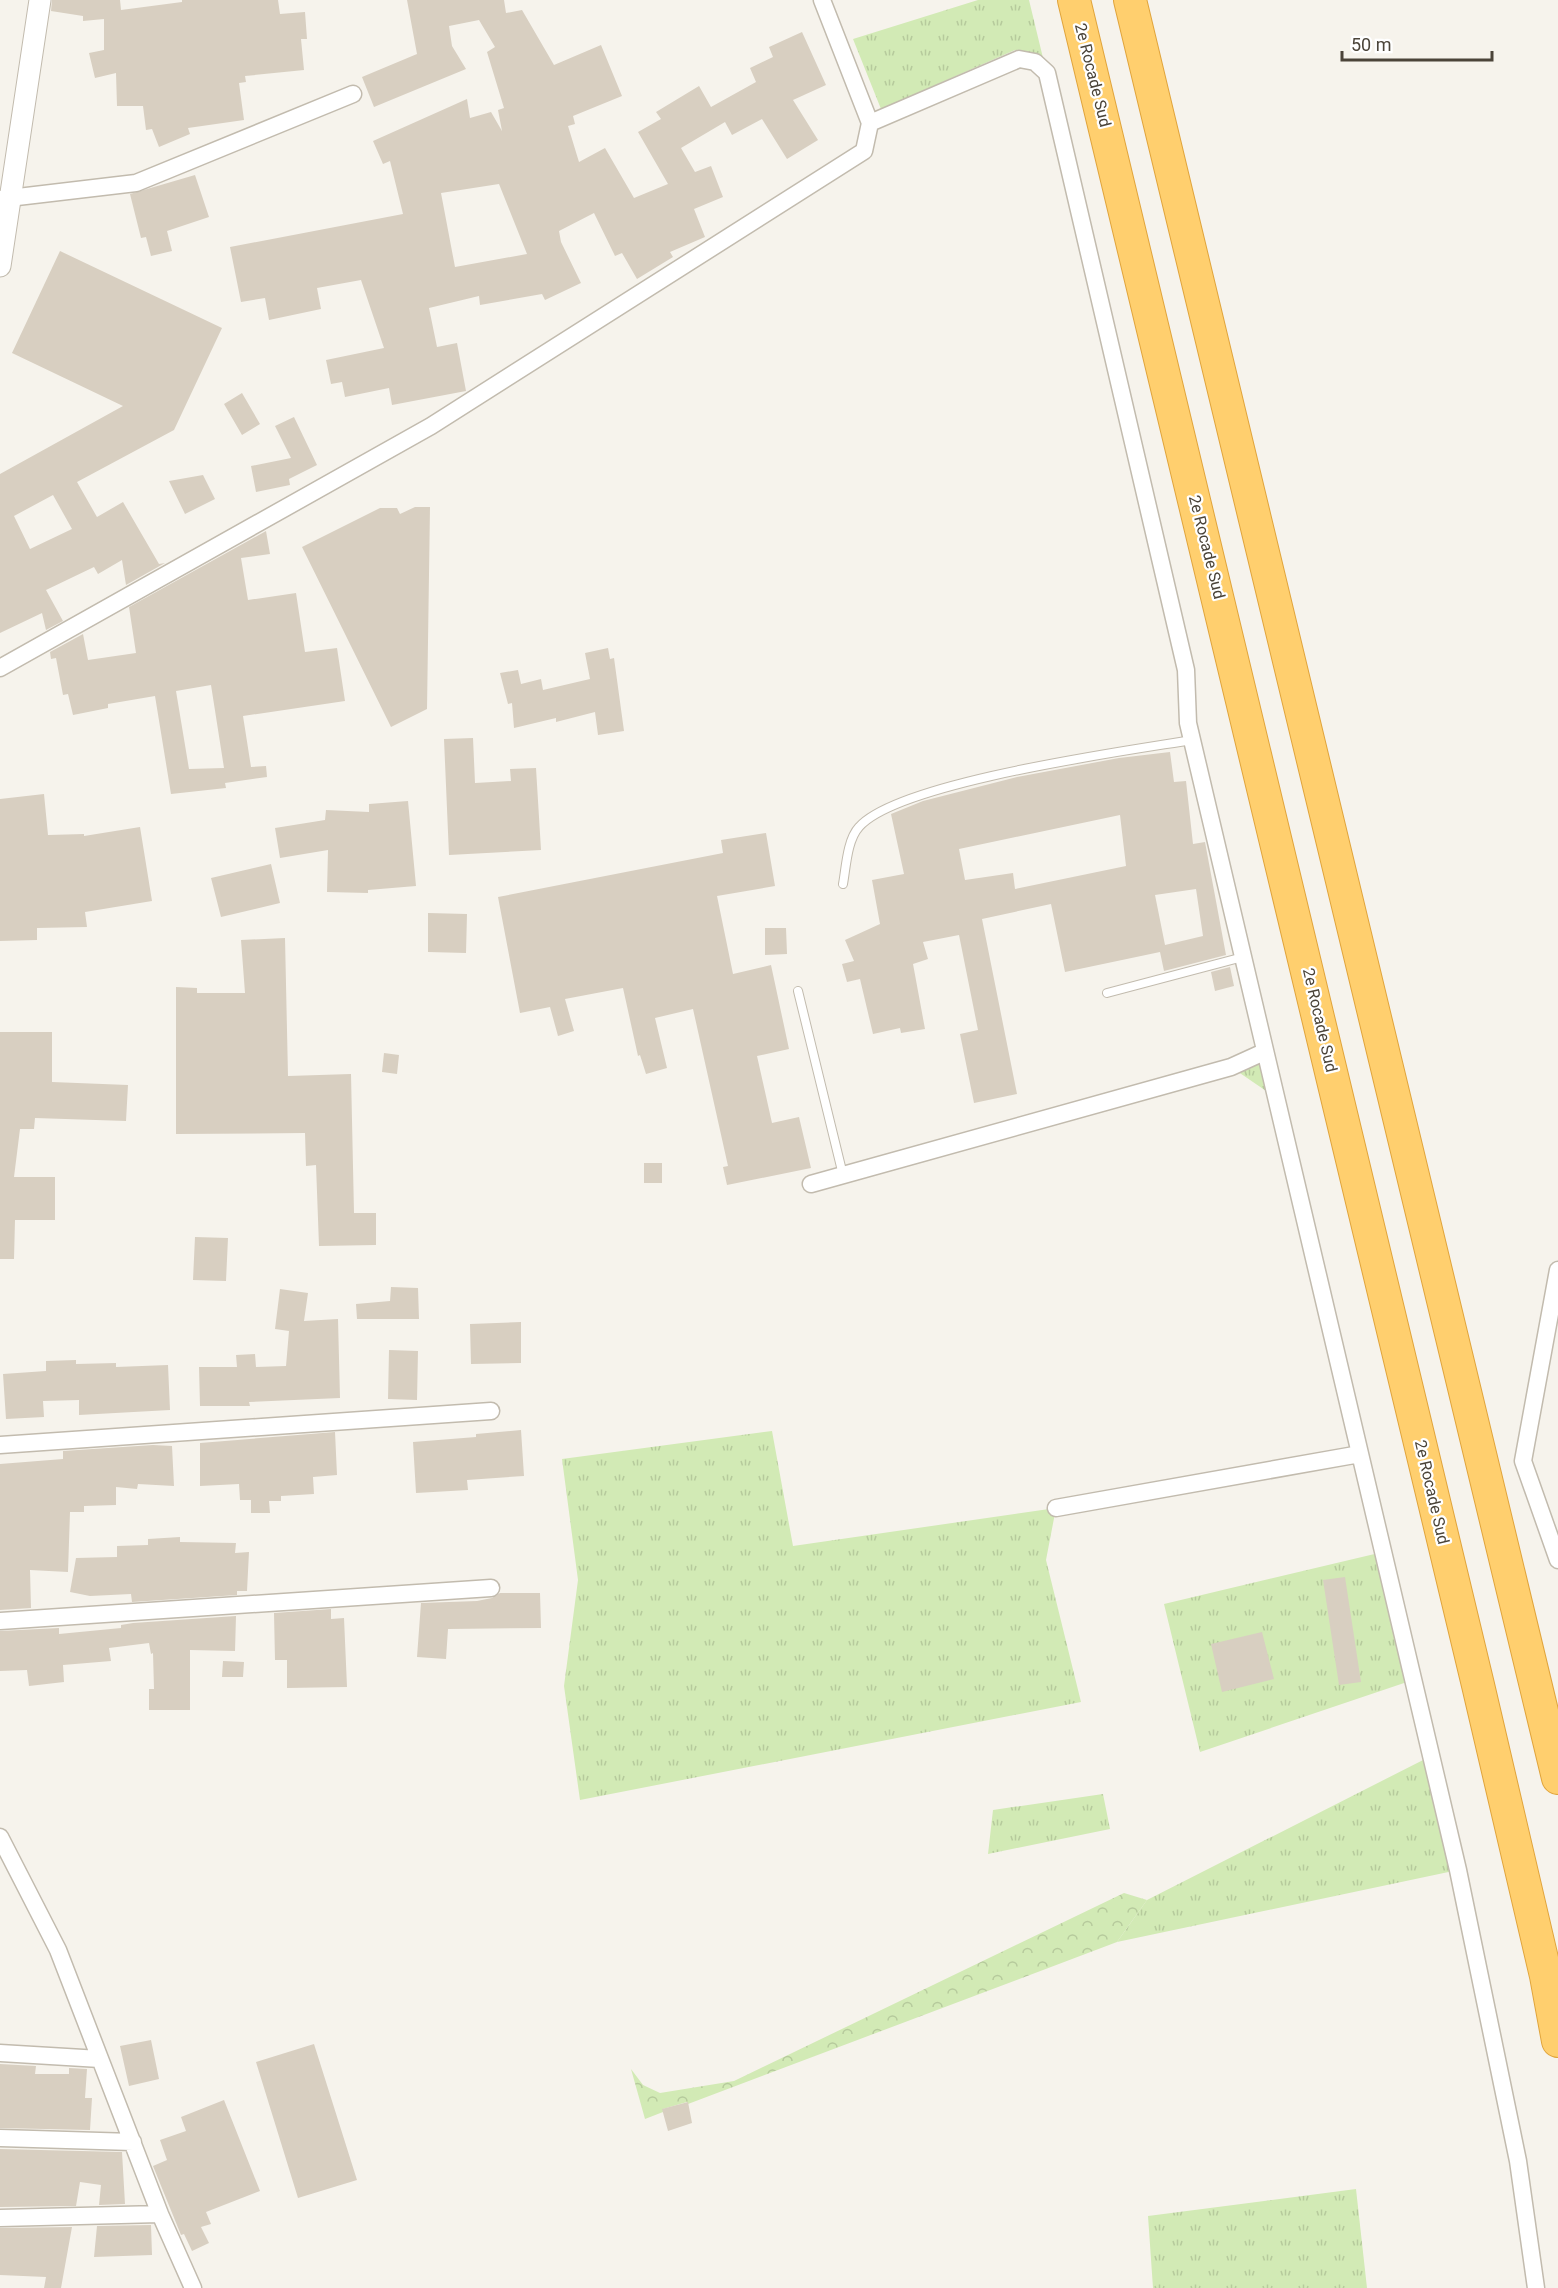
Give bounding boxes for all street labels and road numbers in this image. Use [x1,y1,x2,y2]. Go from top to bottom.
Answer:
street label: 2e Rocade Sud [1071,21,1115,129]
street label: 2e Rocade Sud [1185,493,1229,601]
street label: 2e Rocade Sud [1299,966,1341,1074]
street label: 2e Rocade Sud [1411,1438,1453,1546]

